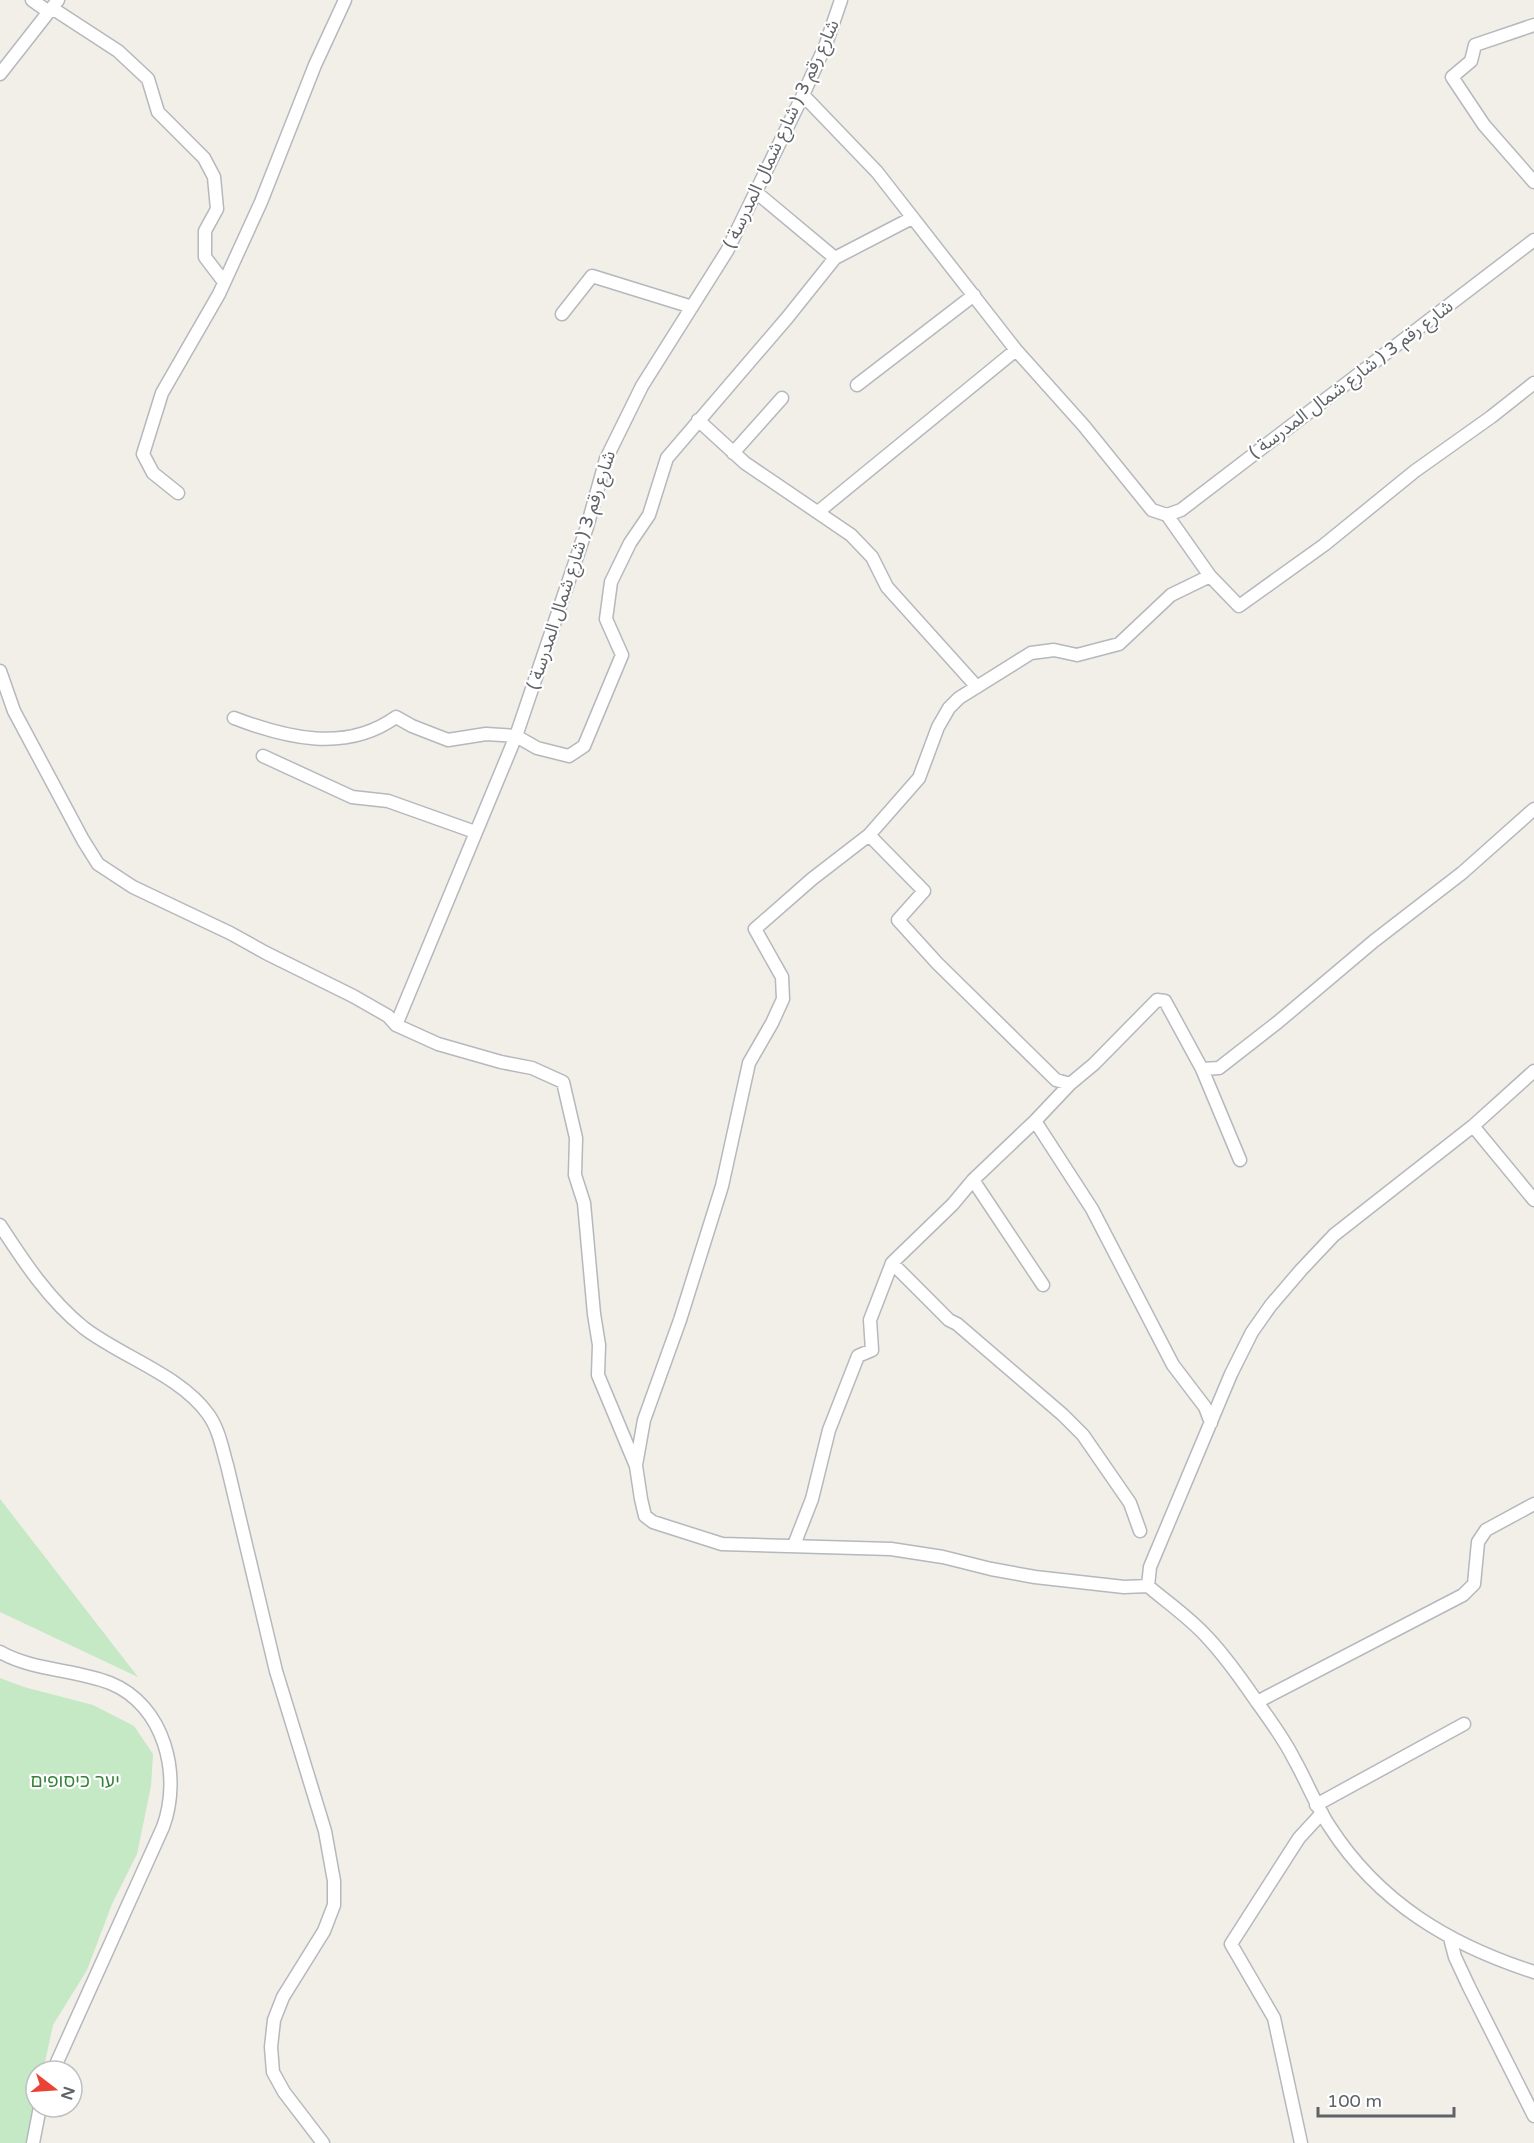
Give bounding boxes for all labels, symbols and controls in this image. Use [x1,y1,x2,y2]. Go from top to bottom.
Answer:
street label: شارع رقم 3 ( شارع شمال المدرسة ) [718,16,846,253]
street label: شارع رقم 3 ( شارع شمال المدرسة ) [1245,295,1459,465]
street label: شارع رقم 3 ( شارع شمال المدرسة ) [522,448,623,693]
park label: יער כיסופים [30,1770,120,1792]
north arrow [24,2059,84,2119]
scale bar [1318,2080,1454,2118]
text: N [56,2084,79,2102]
text: 100 m [1327,2090,1382,2112]

